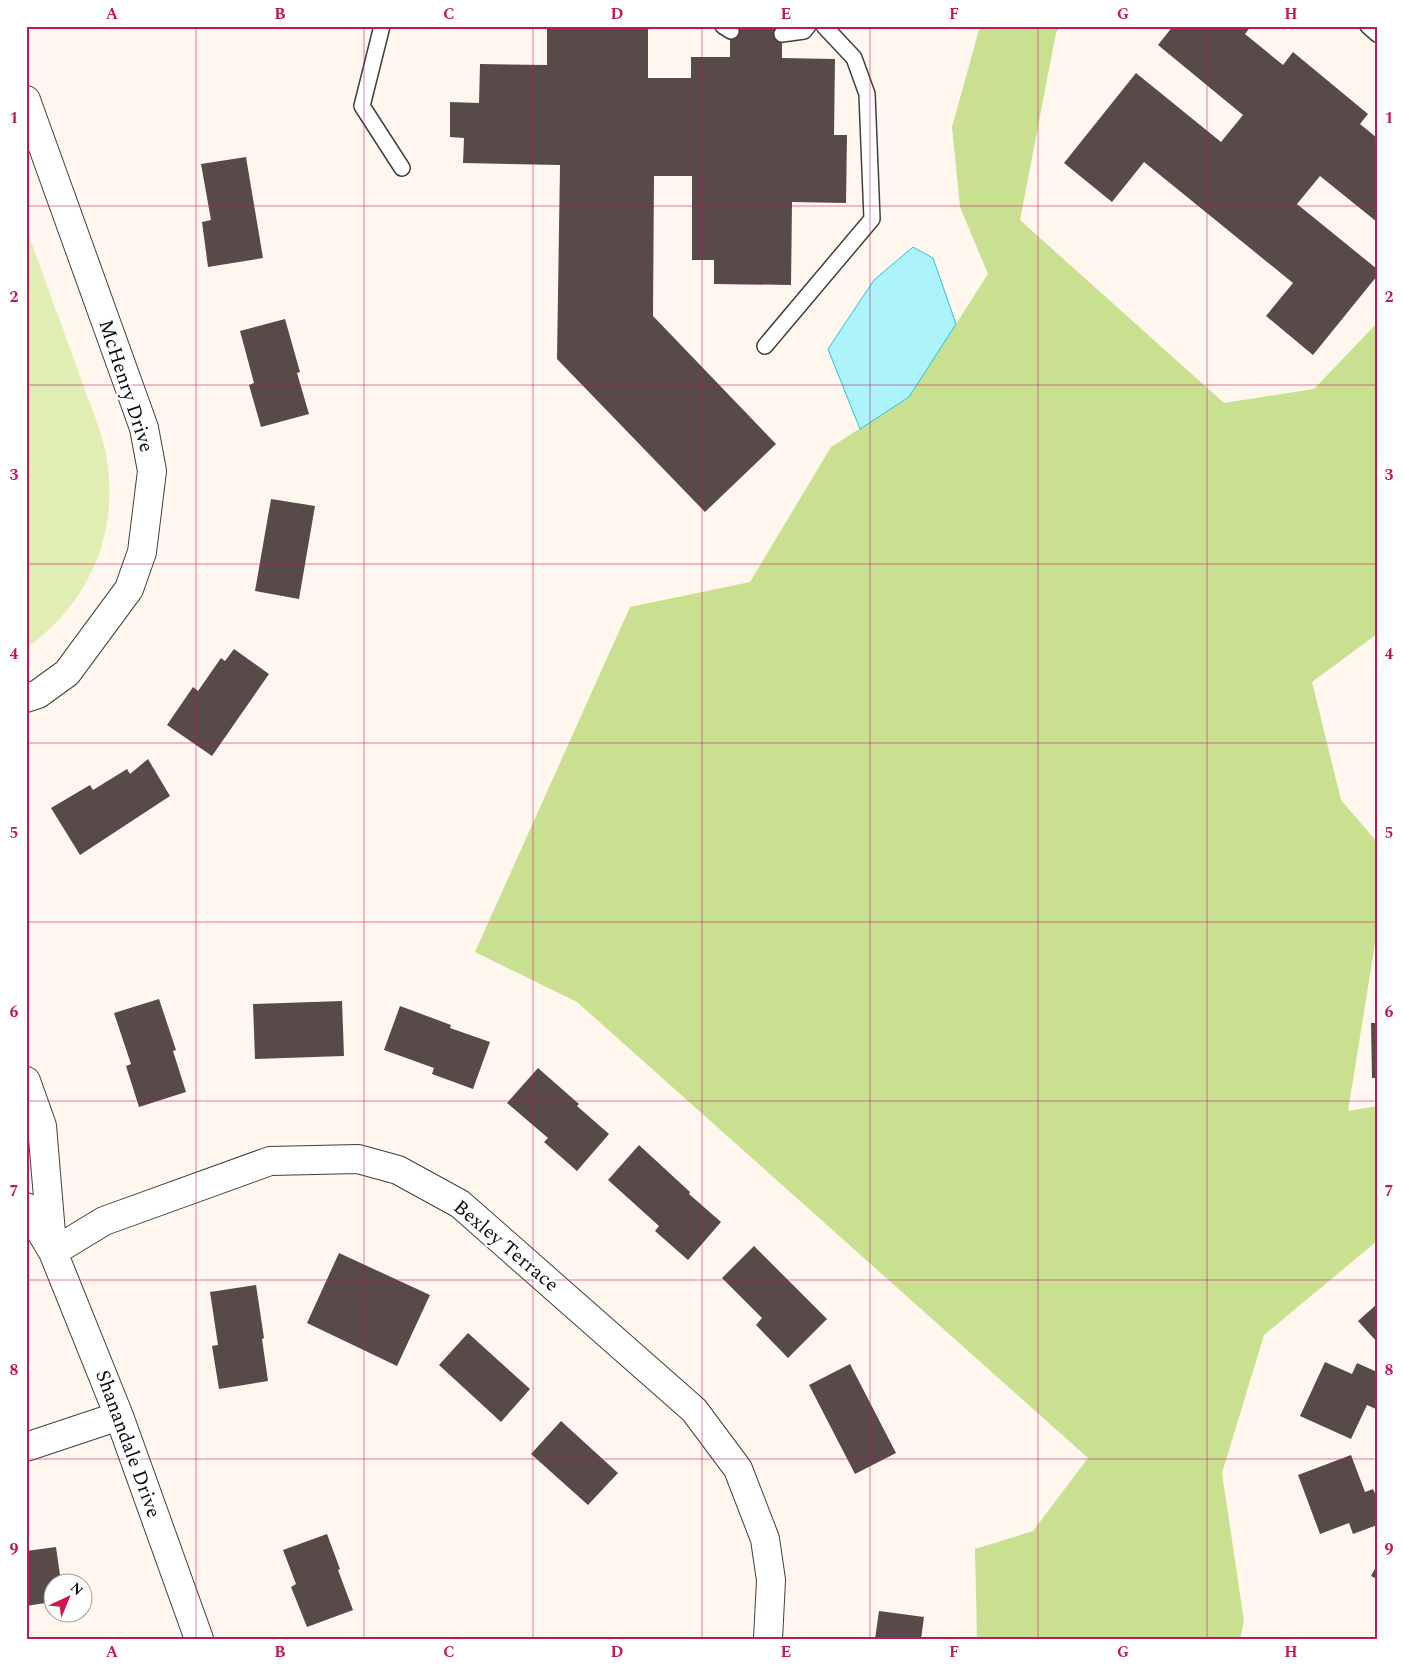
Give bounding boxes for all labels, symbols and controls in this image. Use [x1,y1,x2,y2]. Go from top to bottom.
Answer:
text: A [106,2,119,26]
text: B [274,2,286,26]
text: C [443,2,455,26]
text: D [611,2,624,26]
text: E [781,2,791,26]
text: F [949,2,959,26]
text: G [1117,2,1129,26]
text: H [1284,2,1298,26]
text: 1 [10,106,18,130]
text: 1 [1385,106,1393,130]
text: 2 [10,285,19,309]
text: 2 [1385,285,1394,309]
street label: McHenry Drive [90,316,162,456]
text: 3 [10,463,19,487]
text: 3 [1385,463,1394,487]
text: 4 [10,642,19,666]
text: 4 [1385,642,1394,666]
text: 5 [10,821,18,845]
text: 5 [1385,821,1393,845]
text: 6 [10,1000,19,1024]
text: 6 [1385,1000,1394,1024]
text: 7 [10,1179,19,1203]
text: 7 [1385,1179,1394,1203]
street label: Bexley Terrace [446,1193,566,1299]
text: 8 [10,1358,19,1382]
text: 8 [1385,1358,1394,1382]
street label: Shanandale Drive [87,1366,169,1522]
text: 9 [10,1537,19,1561]
text: 9 [1385,1537,1394,1561]
north arrow [42,1572,92,1622]
text: N [65,1577,88,1601]
text: A [106,1640,119,1664]
text: B [274,1640,286,1664]
text: C [443,1640,455,1664]
text: D [611,1640,624,1664]
text: E [781,1640,791,1664]
text: F [949,1640,959,1664]
text: G [1117,1640,1129,1664]
text: H [1284,1640,1298,1664]

